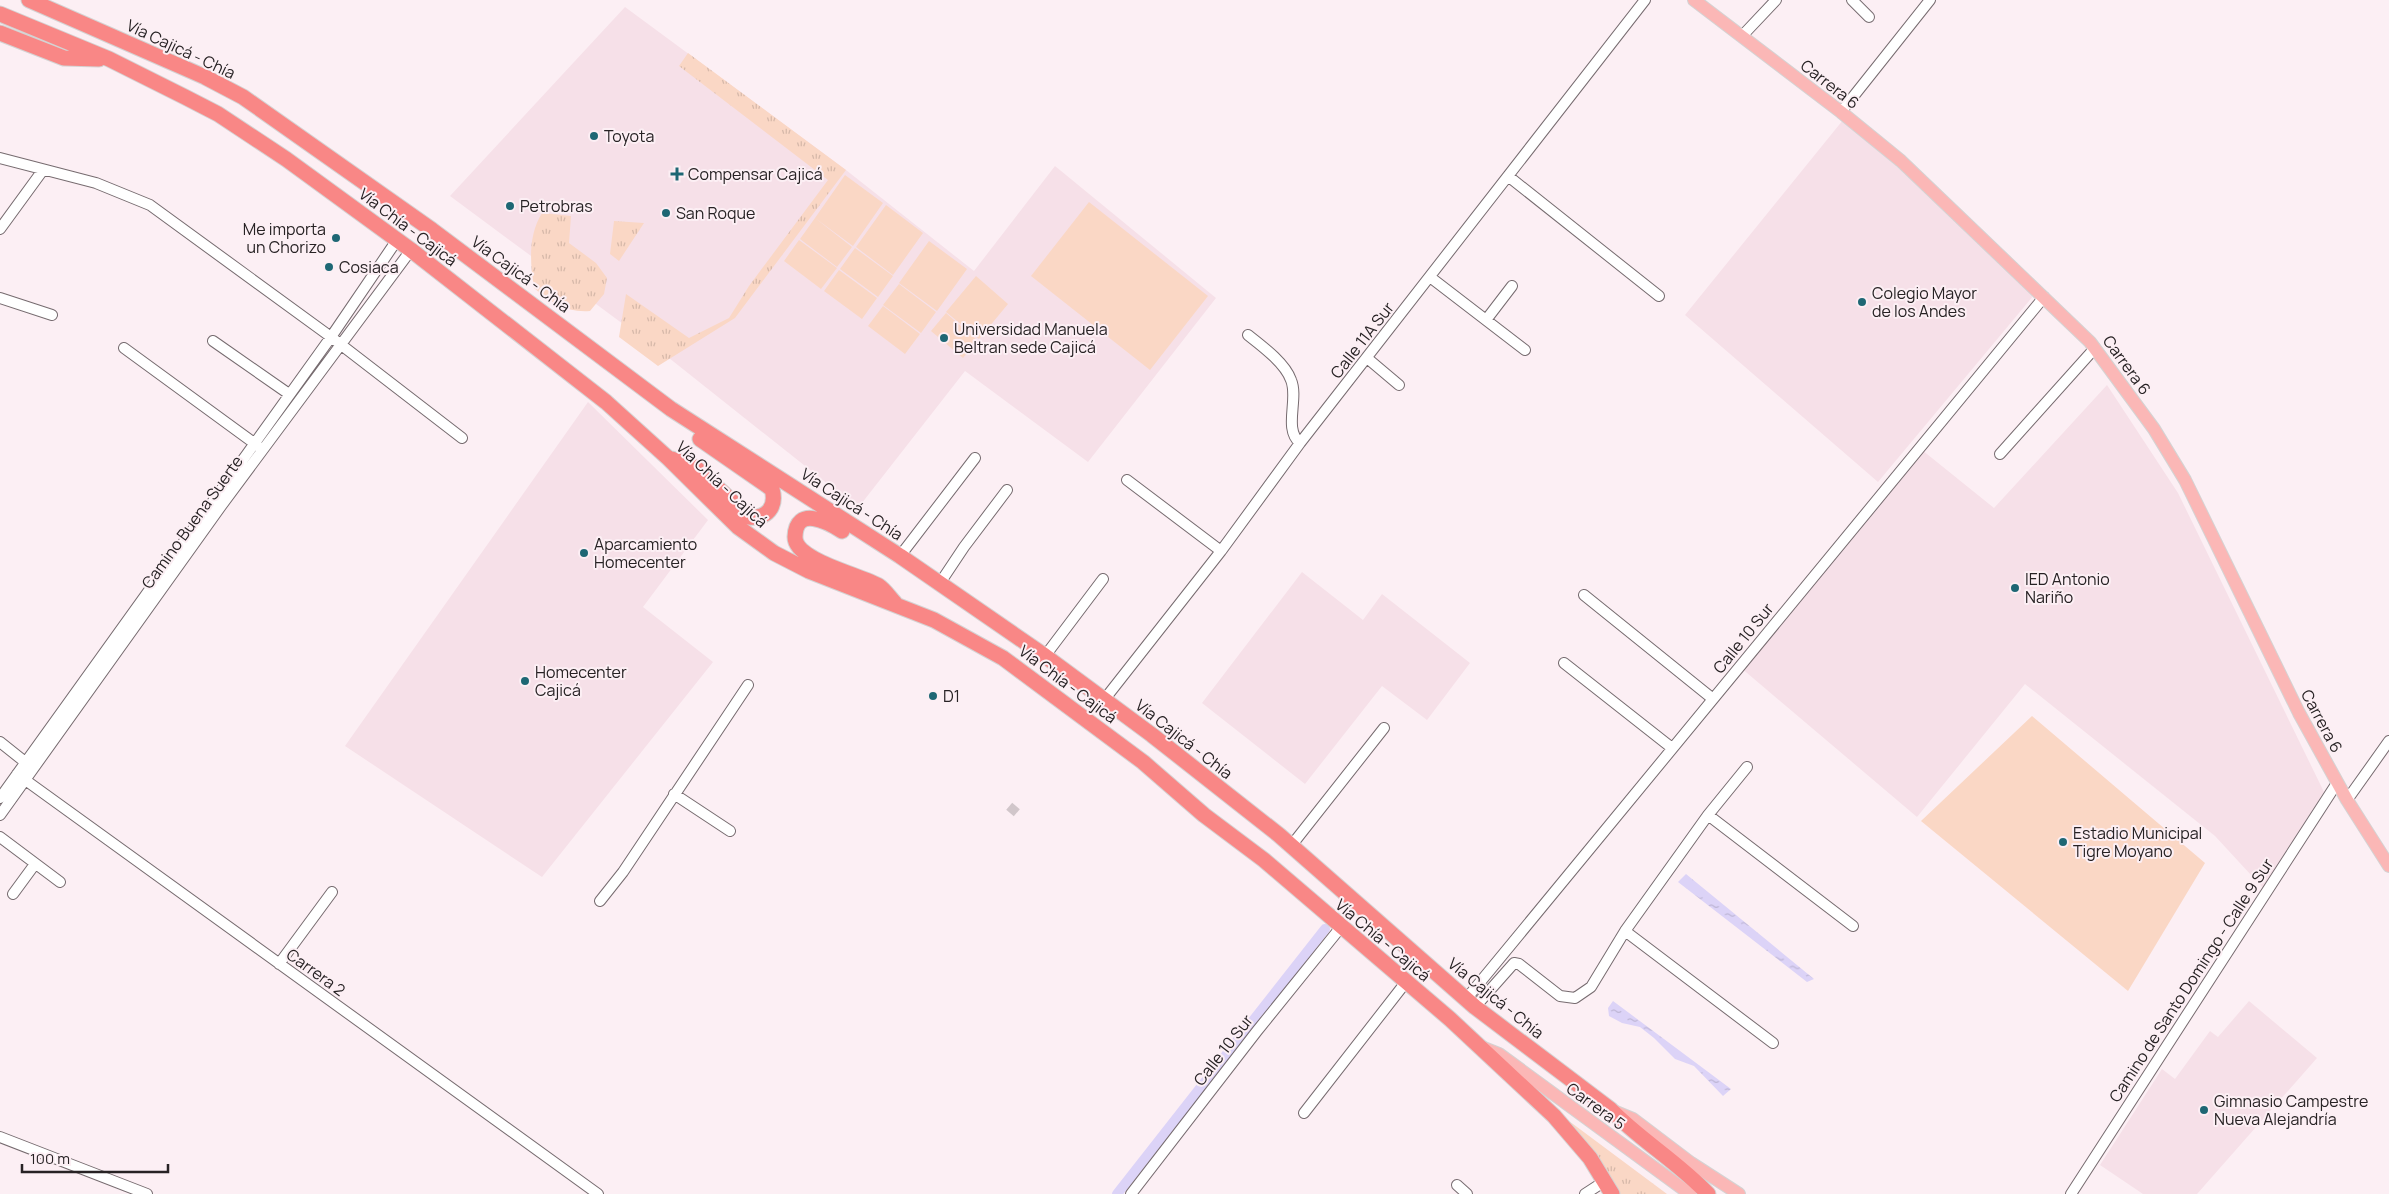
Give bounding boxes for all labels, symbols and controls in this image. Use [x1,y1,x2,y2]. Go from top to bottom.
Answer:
street label: Vía Cajicá - Chía [123,14,239,84]
street label: Carrera 6 [1796,54,1864,114]
place label: Toyota [604,125,654,147]
marker: Toyota [588,130,600,142]
place label: Compensar Cajicá [688,163,823,185]
marker: Compensar Cajicá [670,167,684,181]
street label: Vía Chía - Cajicá [354,183,462,271]
place label: Petrobras [520,195,593,217]
marker: Petrobras [504,200,516,212]
place label: San Roque [676,202,755,224]
marker: San Roque [660,207,672,219]
place label: Me importa un Chorizo [243,218,326,258]
street label: Vía Cajicá - Chía [467,231,575,317]
marker: Me importa un Chorizo [330,232,342,244]
place label: Cosiaca [339,256,399,278]
marker: Cosiaca [323,261,335,273]
place label: Colegio Mayor de los Andes [1872,282,1977,322]
marker: Colegio Mayor de los Andes [1856,296,1868,308]
street label: Calle 11A Sur [1325,297,1399,383]
place label: Universidad Manuela Beltran sede Cajicá [954,318,1108,358]
street label: Carrera 6 [2098,331,2156,399]
marker: Universidad Manuela Beltran sede Cajicá [938,332,950,344]
street label: Vía Chía - Cajicá [671,436,773,532]
street label: Camino Buena Suerte [136,451,248,593]
street label: Vía Cajicá - Chía [797,463,907,545]
place label: Aparcamiento Homecenter [594,533,697,573]
marker: Aparcamiento Homecenter [578,547,590,559]
place label: IED Antonio Nariño [2025,568,2110,608]
marker: IED Antonio Nariño [2009,582,2021,594]
street label: Calle 10 Sur [1708,598,1778,678]
street label: Vía Chía - Cajicá [1014,640,1122,728]
place label: Homecenter Cajicá [535,661,627,701]
marker: Homecenter Cajicá [519,675,531,687]
place label: D1 [943,685,960,707]
street label: Carrera 6 [2296,686,2348,756]
marker: D1 [927,690,939,702]
street label: Vía Cajicá - Chía [1131,694,1237,784]
place label: Estadio Municipal Tigre Moyano [2073,822,2202,862]
marker: Estadio Municipal Tigre Moyano [2057,836,2069,848]
street label: Camino de Santo Domingo - Calle 9 Sur [2104,854,2278,1106]
street label: Vía Chía - Cajicá [1331,894,1435,986]
street label: Carrera 2 [282,943,350,1001]
street label: Vía Cajicá - Chía [1443,952,1549,1044]
street label: Calle 10 Sur [1188,1010,1258,1090]
street label: Carrera 5 [1562,1077,1630,1135]
place label: Gimnasio Campestre Nueva Alejandría [2214,1090,2368,1130]
marker: Gimnasio Campestre Nueva Alejandría [2198,1104,2210,1116]
scale bar [22,1142,169,1174]
text: 100 m [30,1148,70,1169]

